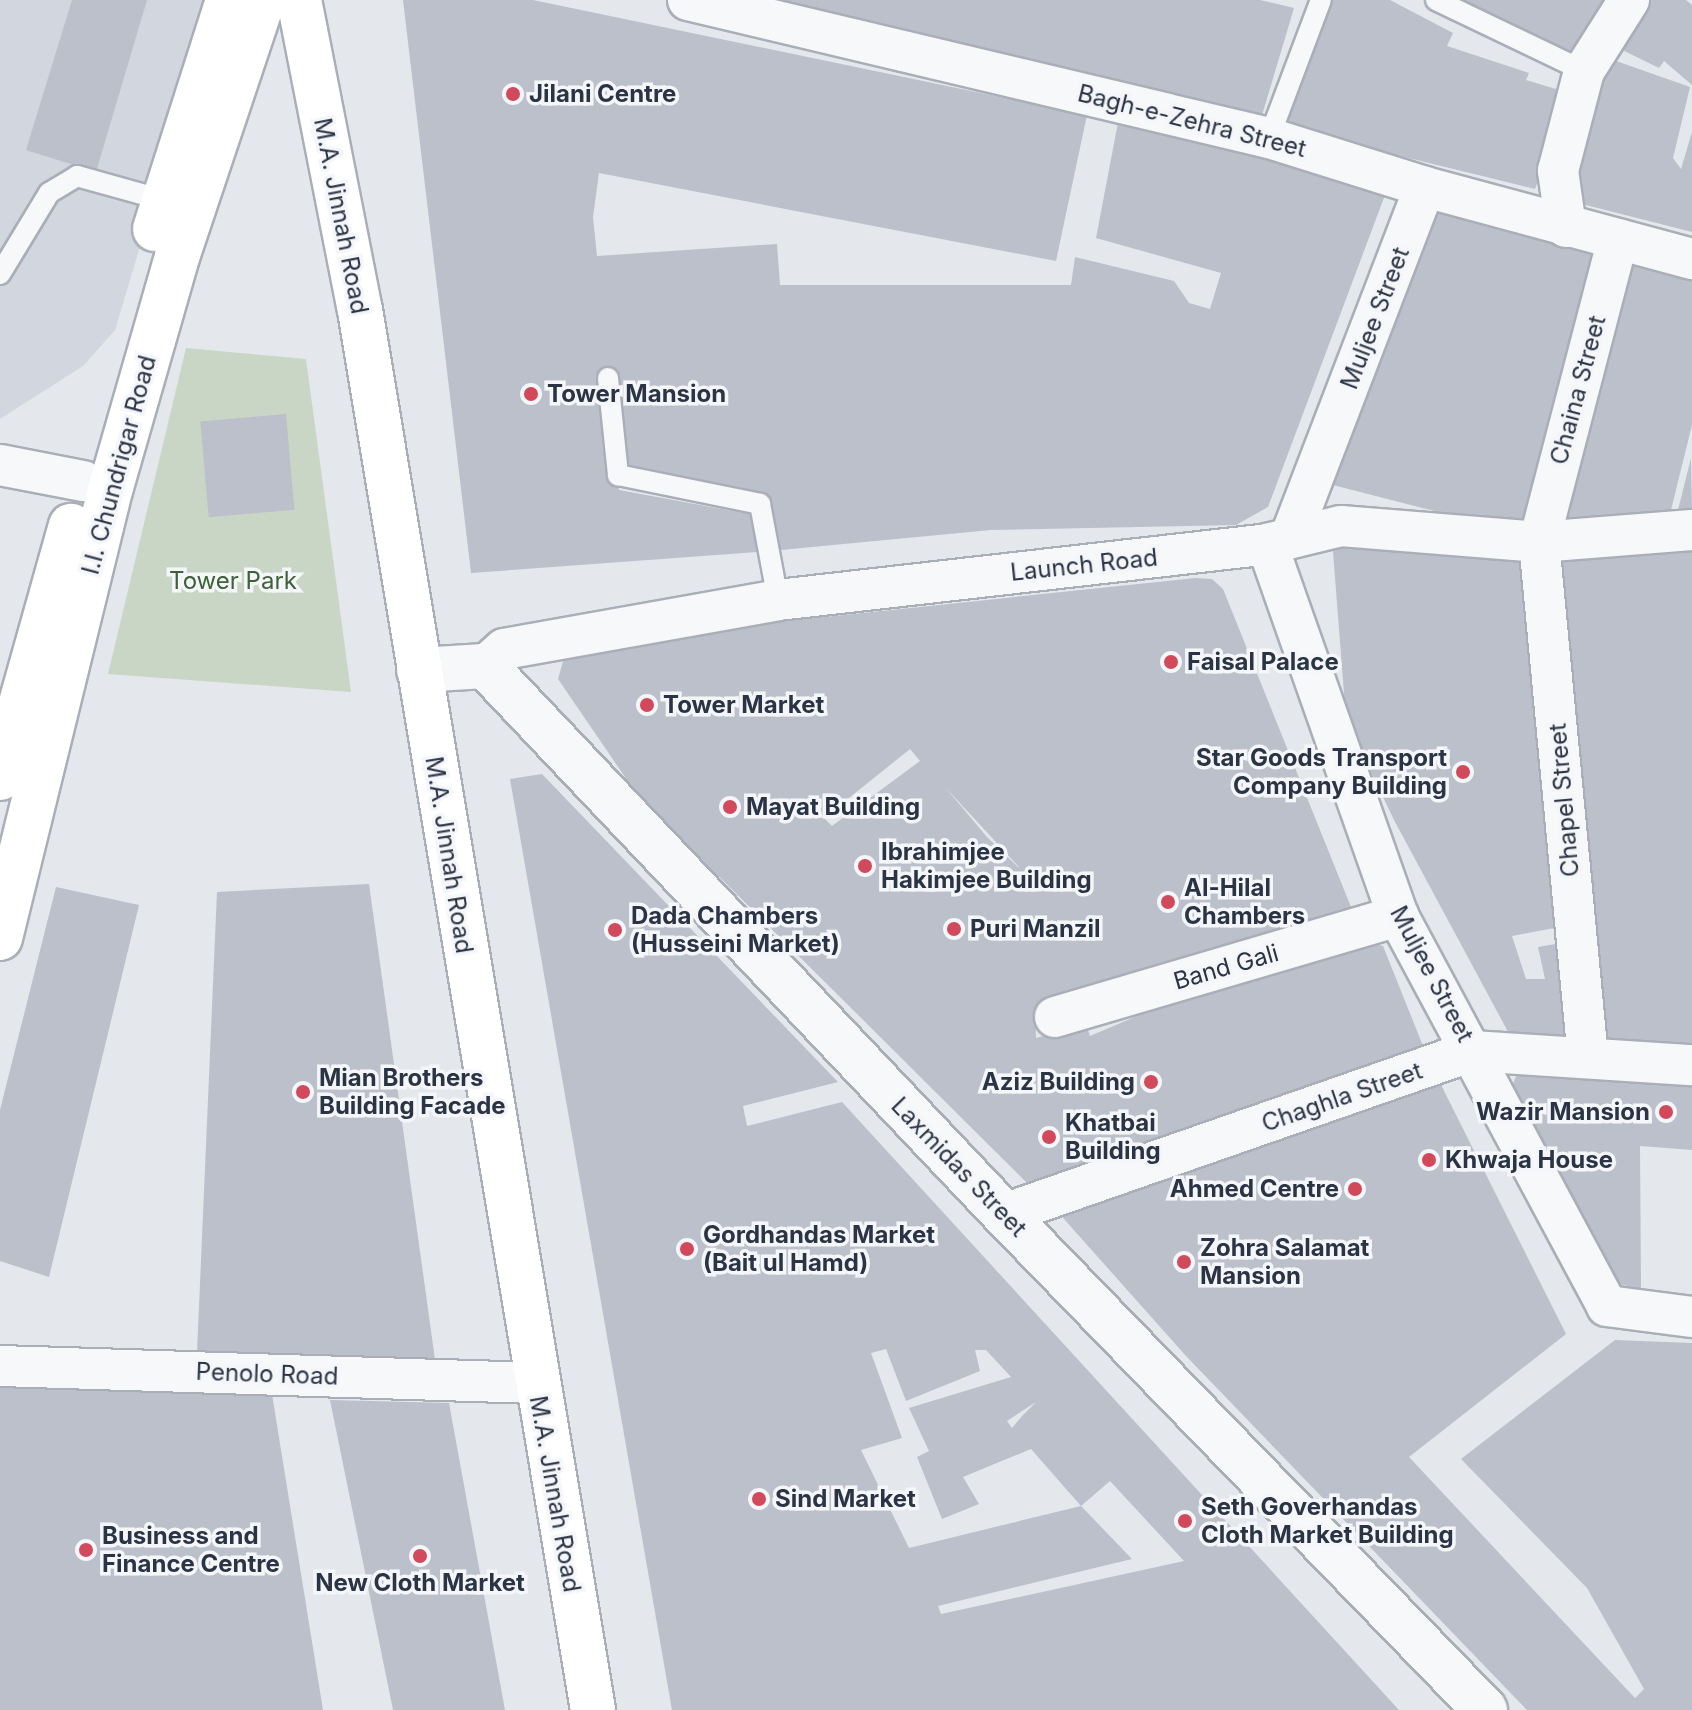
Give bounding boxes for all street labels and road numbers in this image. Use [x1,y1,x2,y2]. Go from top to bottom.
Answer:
street label: Bagh-e-Zehra Street [1075,79,1309,163]
street label: M.A. Jinnah Road [308,116,374,316]
street label: Muljee Street [1335,243,1415,393]
street label: Chaina Street [1544,312,1612,468]
street label: I.I. Chundrigar Road [76,352,162,578]
street label: Launch Road [1009,543,1159,587]
street label: Chapel Street [1543,722,1585,878]
street label: M.A. Jinnah Road [419,754,479,956]
street label: Muljee Street [1384,901,1480,1047]
street label: Band Gali [1170,938,1282,996]
street label: Chaghla Street [1258,1056,1426,1138]
street label: Laxmidas Street [885,1091,1033,1243]
street label: Penolo Road [195,1357,339,1391]
street label: M.A. Jinnah Road [524,1394,586,1594]

